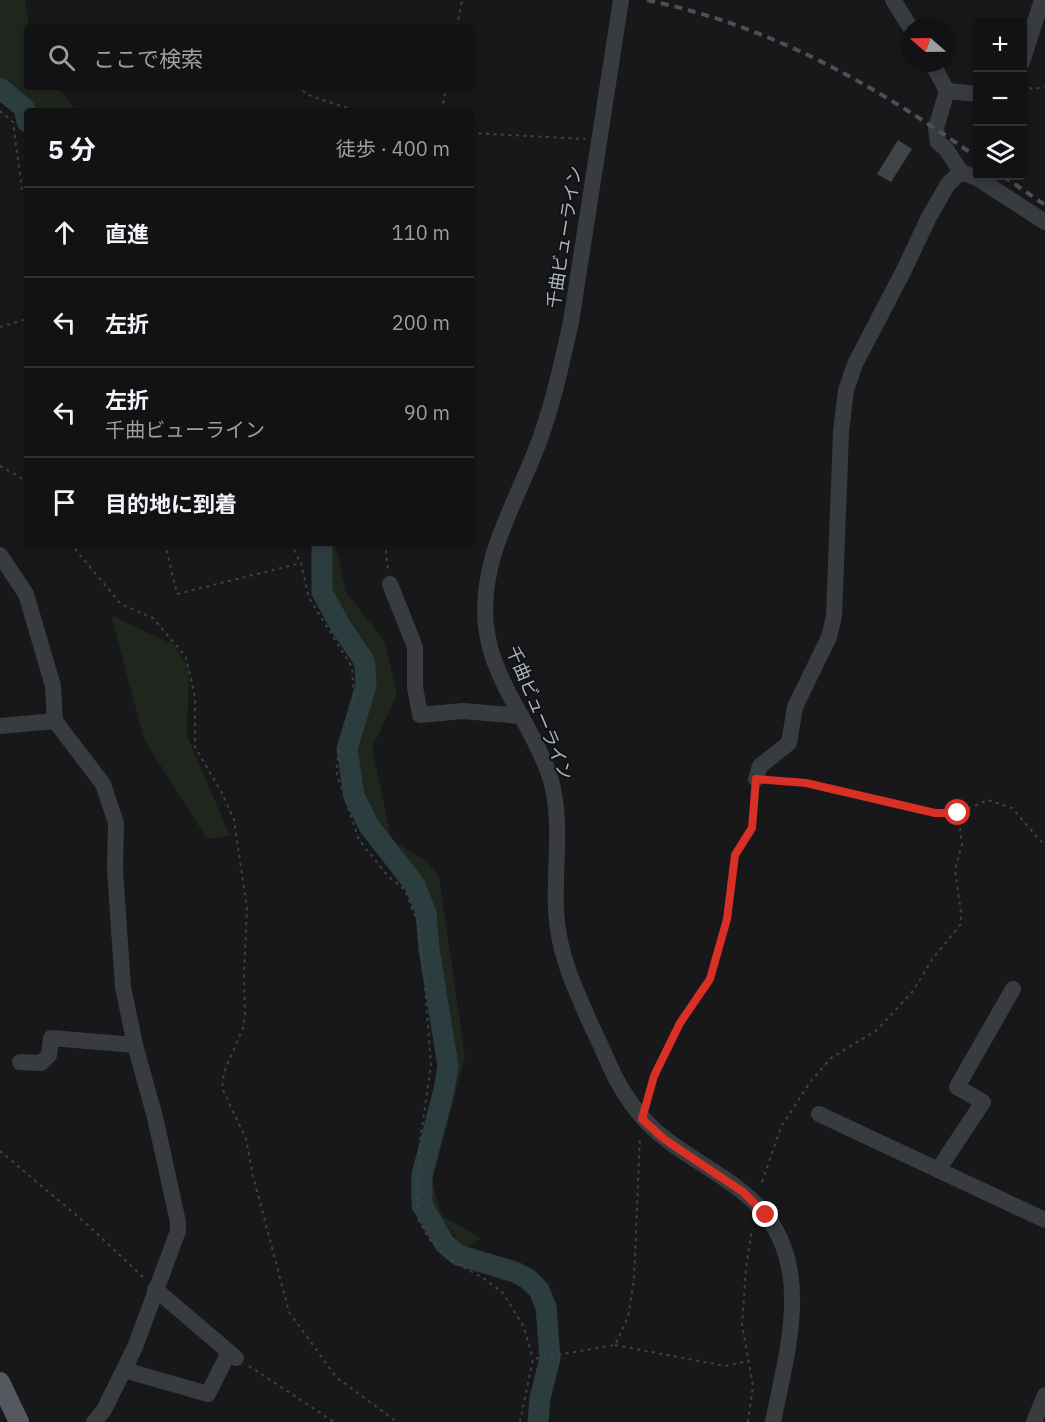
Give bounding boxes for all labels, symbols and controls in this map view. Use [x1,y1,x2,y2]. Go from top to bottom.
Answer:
north arrow [901,18,955,72]
map controls [973,18,1027,180]
button: + [973,18,1027,72]
search box [24,24,474,90]
icon: search [45,41,78,74]
text: ここで検索 [93,44,203,73]
button: − [973,72,1027,126]
button: layers [973,126,1027,180]
text: 5 分 [48,132,96,166]
text: 徒歩 · 400 m [336,135,450,162]
street label: 千曲ビューライン [541,164,587,310]
icon: ahead [48,216,81,249]
text: 直進 [105,219,149,248]
text: 110 m [392,219,450,246]
icon: left [48,306,81,339]
text: 左折 [105,309,149,338]
text: 200 m [392,309,450,336]
text: 左折 [105,385,149,414]
icon: left [48,396,81,429]
text: 90 m [404,399,450,426]
text: 千曲ビューライン [105,416,265,443]
icon: arrive [48,486,81,519]
text: 目的地に到着 [105,489,237,518]
street label: 千曲ビューライン [501,642,579,784]
route start [944,799,970,825]
route end [752,1201,778,1227]

